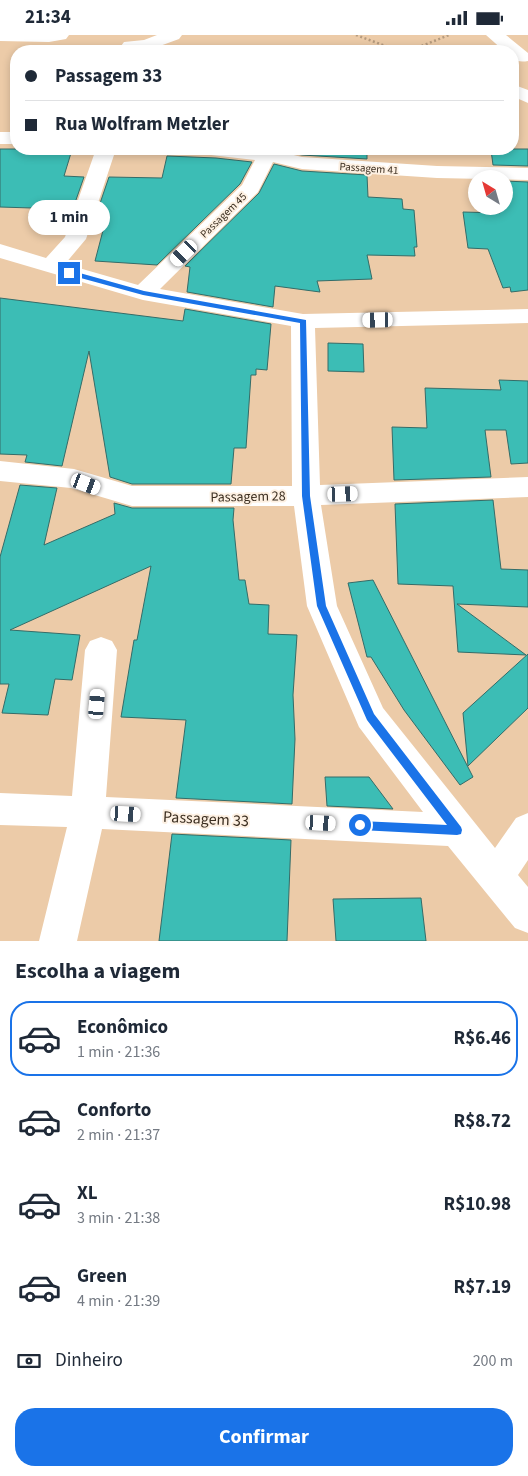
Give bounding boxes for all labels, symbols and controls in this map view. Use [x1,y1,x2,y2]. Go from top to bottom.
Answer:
text: 21:34 [25,4,71,31]
text: Passagem 33 [55,63,162,90]
text: Rua Wolfram Metzler [55,111,229,138]
street label: Passagem 41 [339,159,399,178]
north arrow [468,170,512,215]
map controls [468,170,513,215]
street label: Passagem 45 [197,189,250,241]
callout: 1 min [28,201,110,235]
text: 1 min [50,206,88,228]
car [167,237,200,269]
route end [58,262,80,284]
car [362,312,393,328]
car [69,472,102,496]
street label: Passagem 28 [210,486,286,508]
car [327,486,358,502]
car [88,688,105,720]
car [110,806,141,822]
street label: Passagem 33 [162,806,250,832]
route start [349,814,371,836]
car [305,815,336,831]
text: Escolha a viagem [15,955,180,987]
text: Econômico [77,1014,168,1041]
icon: car [17,1016,62,1061]
text: R$6.46 [454,1025,511,1052]
text: 1 min · 21:36 [77,1041,160,1063]
text: Conforto [77,1097,151,1124]
icon: car [17,1099,62,1144]
text: R$8.72 [454,1108,511,1135]
text: 2 min · 21:37 [77,1124,160,1146]
text: XL [77,1180,98,1207]
icon: car [17,1182,62,1227]
text: R$10.98 [443,1191,511,1218]
text: 3 min · 21:38 [77,1207,160,1229]
text: Green [77,1263,127,1290]
icon: car [17,1265,62,1310]
text: R$7.19 [454,1274,511,1301]
text: 4 min · 21:39 [77,1290,160,1312]
icon: cash [15,1347,43,1375]
text: Dinheiro [55,1347,123,1374]
text: 200 m [473,1350,513,1372]
button: Confirmar [15,1408,513,1466]

